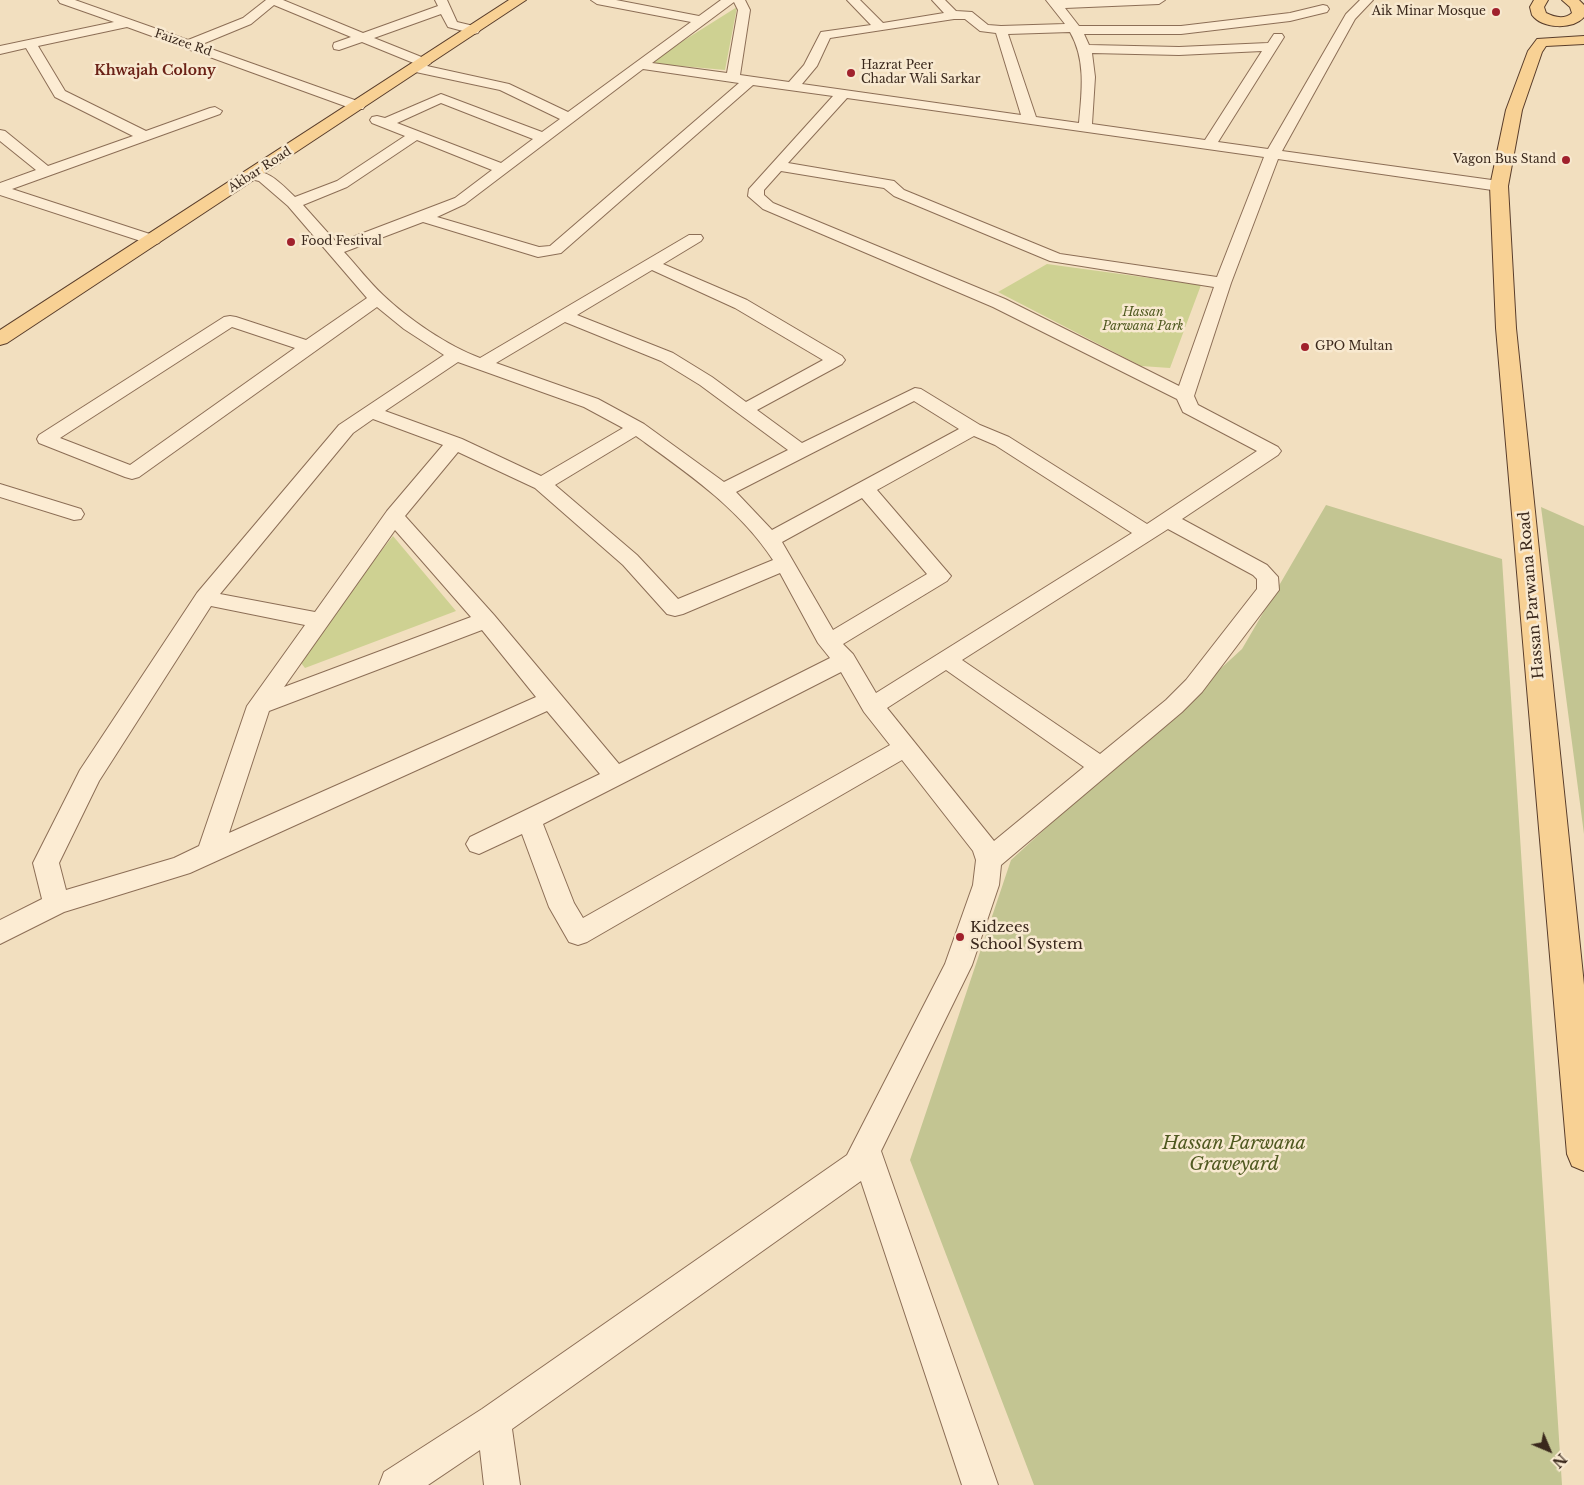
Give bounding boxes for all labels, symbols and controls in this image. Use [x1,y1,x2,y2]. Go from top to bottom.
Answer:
place label: Aik Minar Mosque [1372,5,1486,19]
marker: Aik Minar Mosque [1490,6,1502,18]
street label: Faizee Rd [152,26,214,60]
place label: Hazrat Peer Chadar Wali Sarkar [861,59,980,87]
district label: Khwajah Colony [94,63,216,79]
marker: Hazrat Peer Chadar Wali Sarkar [845,67,857,79]
street label: Akbar Road [226,144,294,196]
place label: Vagon Bus Stand [1453,153,1556,167]
marker: Vagon Bus Stand [1560,154,1572,166]
place label: Food Festival [301,235,382,249]
marker: Food Festival [285,236,297,248]
park label: Hassan Parwana Park [1102,306,1184,334]
place label: GPO Multan [1315,340,1393,354]
marker: GPO Multan [1299,341,1311,353]
street label: Hassan Parwana Road [1516,510,1548,680]
place label: Kidzees School System [970,919,1083,954]
marker: Kidzees School System [954,931,966,943]
park label: Hassan Parwana Graveyard [1162,1133,1306,1176]
north arrow [1524,1425,1574,1475]
text: N [1549,1450,1571,1472]

